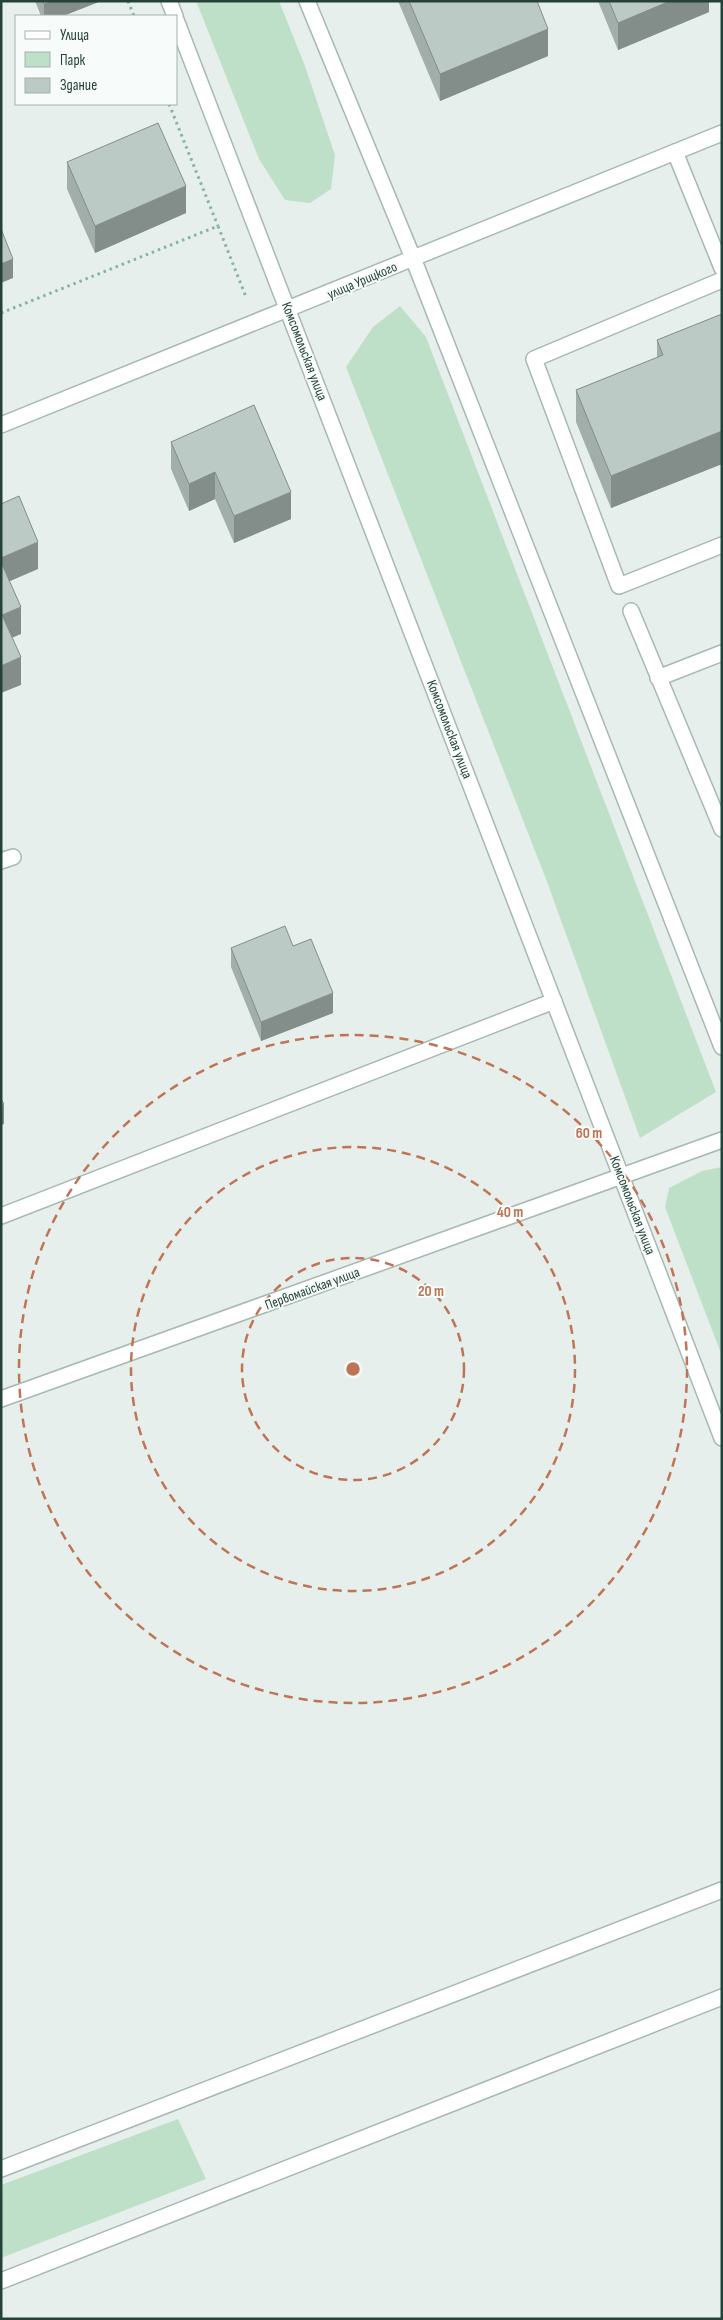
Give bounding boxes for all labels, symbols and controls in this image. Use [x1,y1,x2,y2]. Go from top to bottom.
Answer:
legend [15,15,178,105]
text: Улица [60,26,89,45]
text: Парк [60,51,86,70]
text: Здание [60,76,97,95]
street label: улица Урицкого [325,258,400,303]
street label: Комсомольская улица [278,299,331,403]
street label: Комсомольская улица [423,677,476,781]
text: 60 m [576,1124,602,1143]
street label: Комсомольская улица [606,1153,659,1257]
text: 40 m [497,1203,523,1222]
street label: Первомайская улица [263,1263,362,1313]
text: 20 m [418,1282,444,1301]
centre of rings [344,1360,362,1378]

